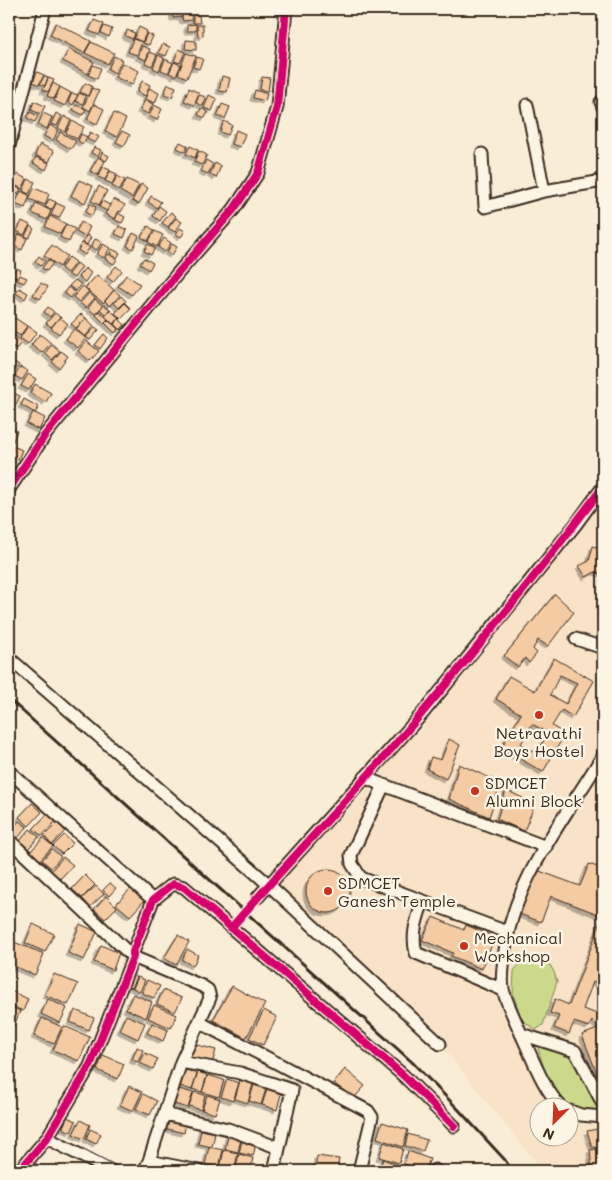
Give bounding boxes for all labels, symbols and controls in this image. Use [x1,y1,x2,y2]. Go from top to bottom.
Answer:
marker: Netravathi Boys Hostel [533,709,545,721]
place label: Netravathi Boys Hostel [494,722,584,761]
place label: SDMCET Alumni Block [485,772,582,811]
marker: SDMCET Alumni Block [469,785,481,797]
place label: SDMCET Ganesh Temple [338,872,456,911]
marker: SDMCET Ganesh Temple [322,885,334,897]
place label: Mechanical Workshop [474,927,562,966]
marker: Mechanical Workshop [458,940,470,952]
north arrow [530,1098,580,1148]
text: N [540,1123,557,1145]

